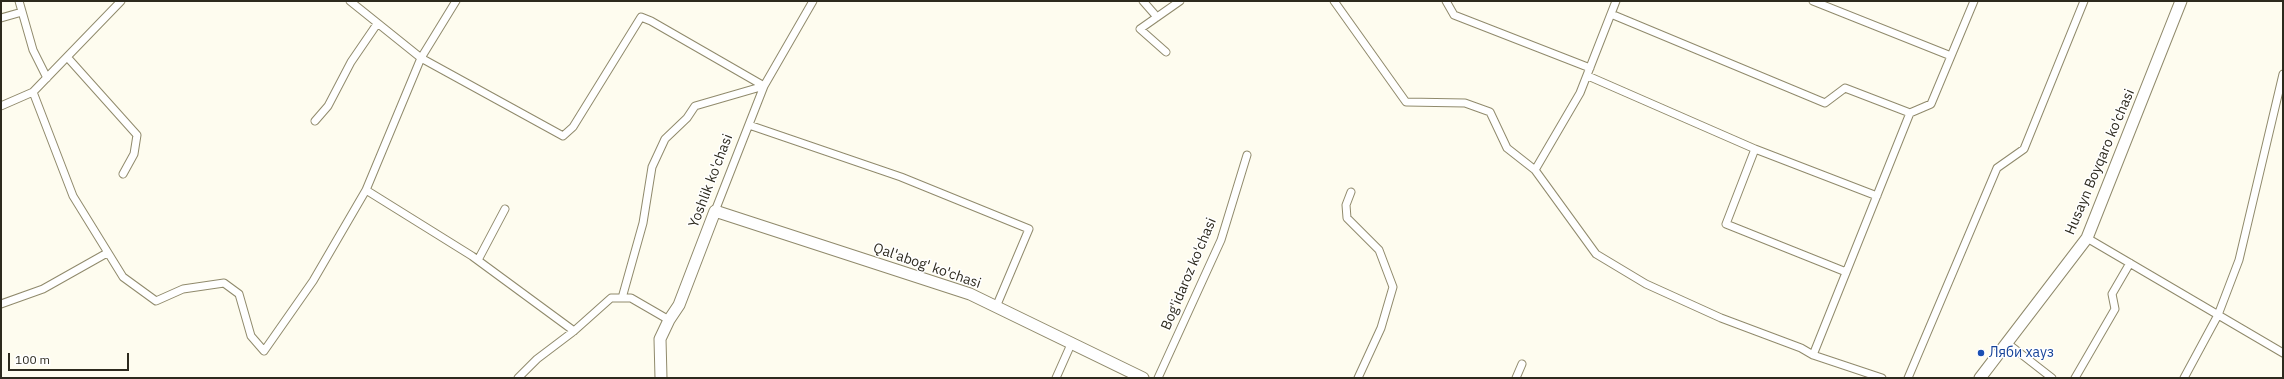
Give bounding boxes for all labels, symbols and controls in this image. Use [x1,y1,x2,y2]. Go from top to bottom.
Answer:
street label: Husayn Boyqaro ko'chasi [2062,87,2138,237]
street label: Yoshlik ko'chasi [685,132,737,230]
street label: Bog'idaroz ko'chasi [1158,215,1220,333]
street label: Qal'abog' ko'chasi [871,240,983,292]
scale bar [10,345,131,371]
place label: Ляби хауз [1989,345,2054,361]
marker: Ляби хауз [1976,348,1986,358]
text: 100 m [15,352,50,367]

